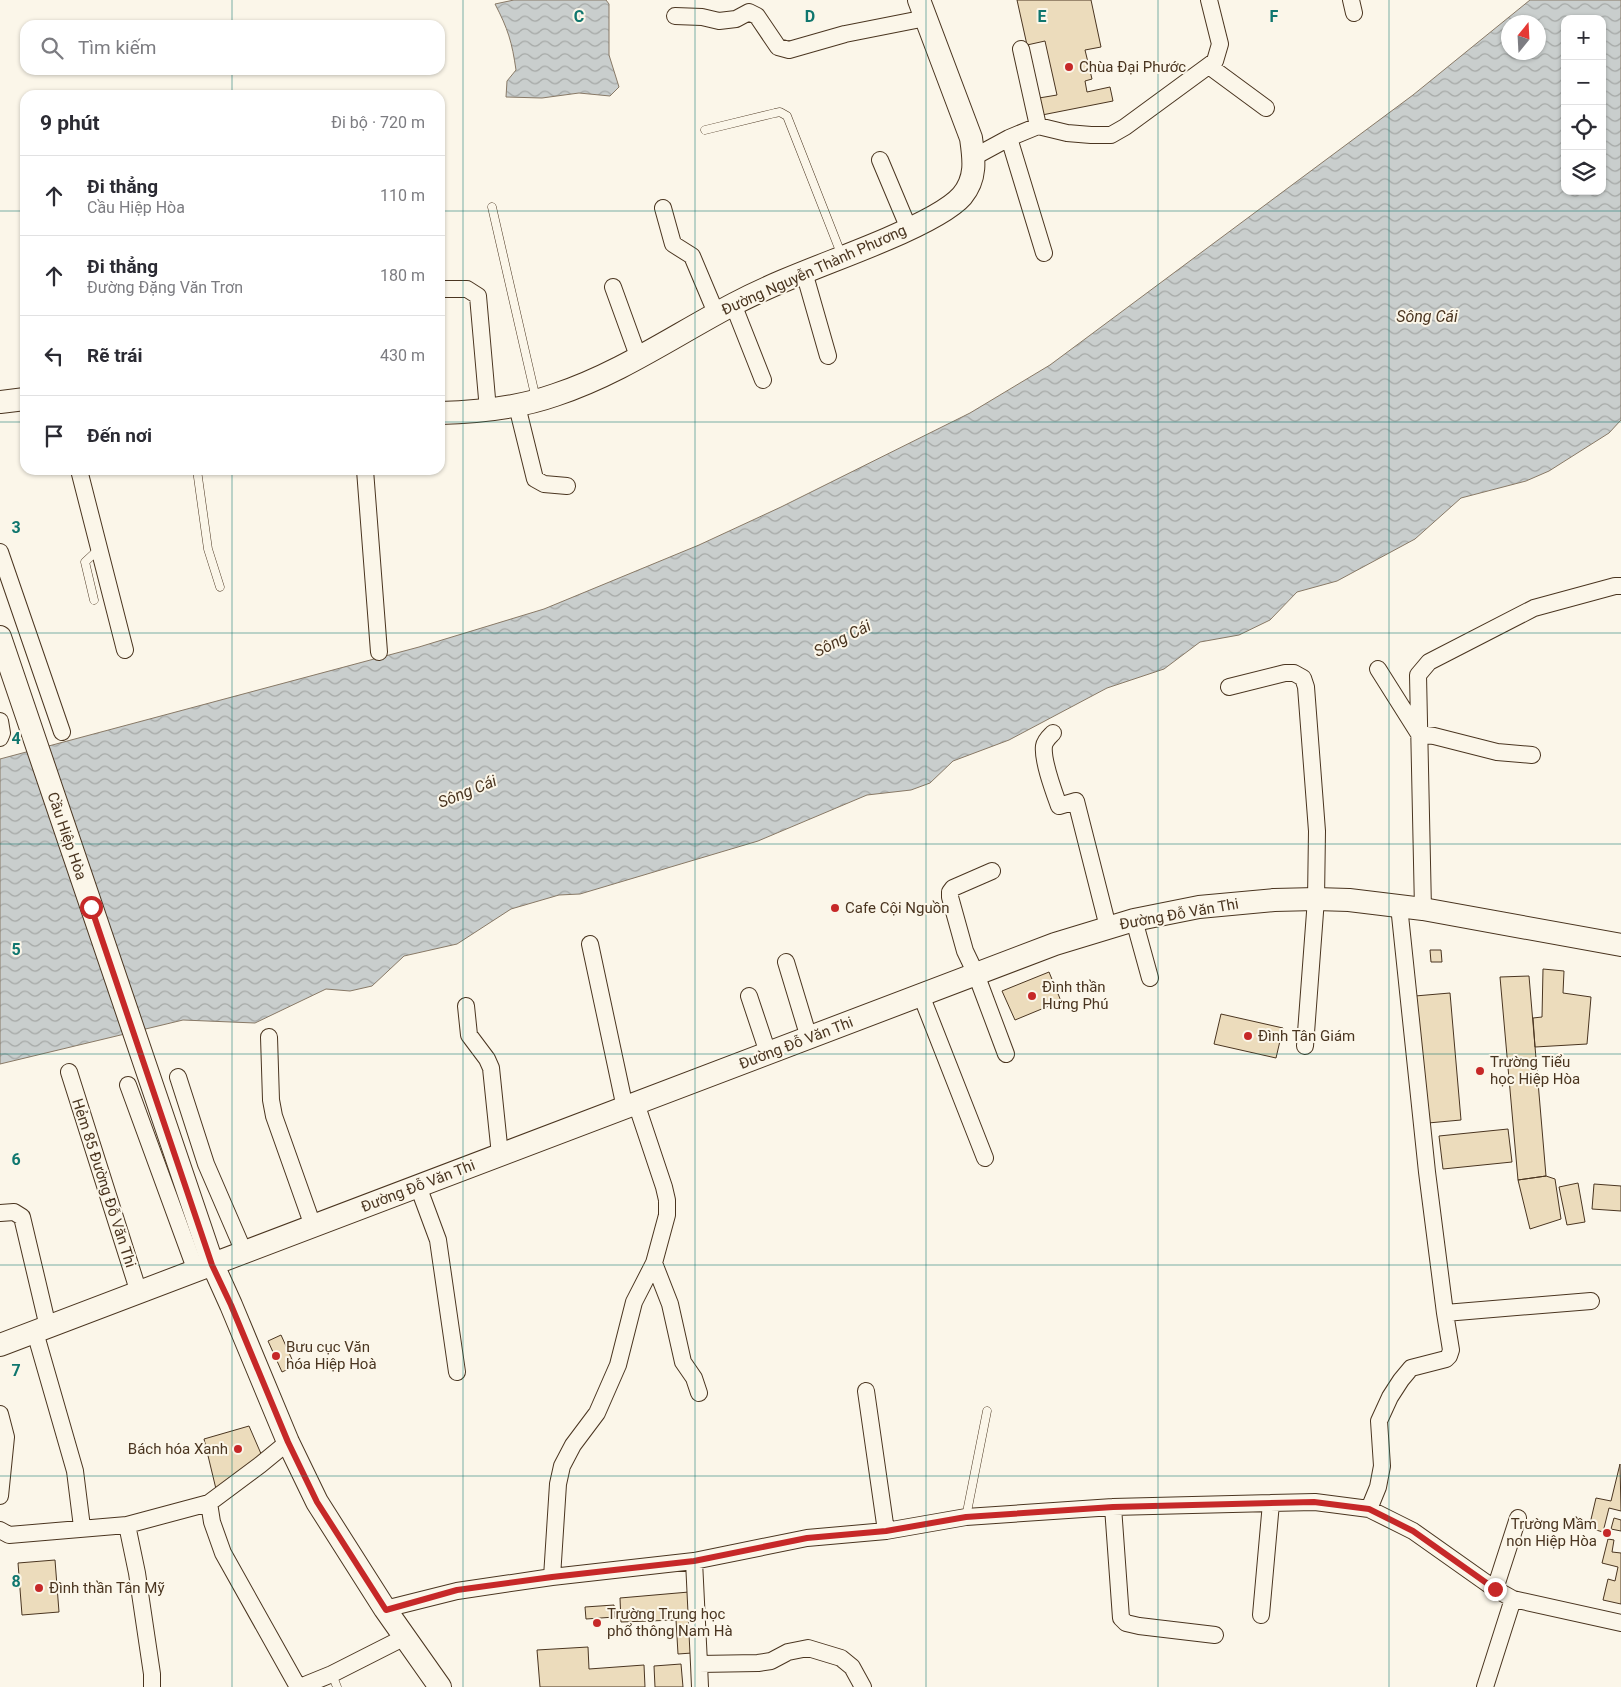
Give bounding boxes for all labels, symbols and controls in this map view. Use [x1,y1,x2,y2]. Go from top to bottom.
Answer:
text: C [574,7,584,26]
text: D [805,7,815,26]
text: E [1038,7,1047,26]
text: F [1270,7,1279,26]
north arrow [1501,15,1546,60]
map controls [1561,15,1606,195]
button: + [1561,15,1606,60]
search box [20,20,445,75]
icon: search [38,34,66,62]
text: Tìm kiếm [78,36,156,59]
place label: Chùa Đại Phước [1079,58,1186,76]
button: − [1561,60,1606,105]
marker: Chùa Đại Phước [1063,61,1075,73]
button: locate [1561,105,1606,150]
text: 9 phút [40,111,100,135]
text: Đi bộ · 720 m [331,113,425,132]
button: layers [1561,150,1606,195]
text: Đi thẳng [87,175,158,198]
icon: ahead [40,182,68,210]
text: 110 m [380,186,425,205]
text: Cầu Hiệp Hòa [87,198,185,217]
street label: Đường Nguyễn Thành Phương [719,221,909,319]
text: Đi thẳng [87,255,158,278]
icon: ahead [40,262,68,290]
text: 180 m [380,266,425,285]
text: Đường Đặng Văn Trơn [87,278,243,297]
water label: Sông Cái [1396,307,1458,326]
icon: left [40,342,68,370]
text: Rẽ trái [87,344,142,367]
text: 430 m [380,346,425,365]
icon: arrive [40,422,68,450]
text: Đến nơi [87,424,152,447]
text: 3 [11,518,21,537]
water label: Sông Cái [810,616,874,661]
text: 4 [11,729,21,748]
water label: Sông Cái [435,771,500,812]
street label: Cầu Hiệp Hòa [44,790,90,882]
street label: Đường Đỗ Văn Thi [1118,895,1240,933]
route start [80,896,103,919]
place label: Cafe Cội Nguồn [845,899,950,917]
marker: Cafe Cội Nguồn [829,902,841,914]
text: 5 [11,940,21,959]
place label: Đình thần Hưng Phú [1042,978,1108,1013]
marker: Đình thần Hưng Phú [1026,990,1038,1002]
street label: Đường Đỗ Văn Thi [736,1013,856,1073]
place label: Đình Tân Giám [1258,1027,1355,1045]
marker: Đình Tân Giám [1242,1030,1254,1042]
place label: Trường Tiểu học Hiệp Hòa [1490,1053,1580,1088]
marker: Trường Tiểu học Hiệp Hòa [1474,1065,1486,1077]
street label: Hẻm 85 Đường Đỗ Văn Thi [68,1096,140,1270]
text: 6 [11,1150,21,1169]
street label: Đường Đỗ Văn Thi [358,1156,478,1216]
place label: Bưu cục Văn hóa Hiệp Hoà [286,1338,377,1373]
marker: Bưu cục Văn hóa Hiệp Hoà [270,1350,282,1362]
text: 7 [11,1361,21,1380]
place label: Bách hóa Xanh [128,1440,228,1458]
marker: Bách hóa Xanh [232,1443,244,1455]
place label: Trường Mầm non Hiệp Hòa [1506,1515,1597,1550]
marker: Trường Mầm non Hiệp Hòa [1601,1527,1613,1539]
text: 8 [11,1572,21,1591]
route end [1484,1578,1507,1601]
place label: Đình thần Tân Mỹ [49,1579,165,1597]
marker: Đình thần Tân Mỹ [33,1582,45,1594]
place label: Trường Trung học phổ thông Nam Hà [607,1605,733,1640]
marker: Trường Trung học phổ thông Nam Hà [591,1617,603,1629]

